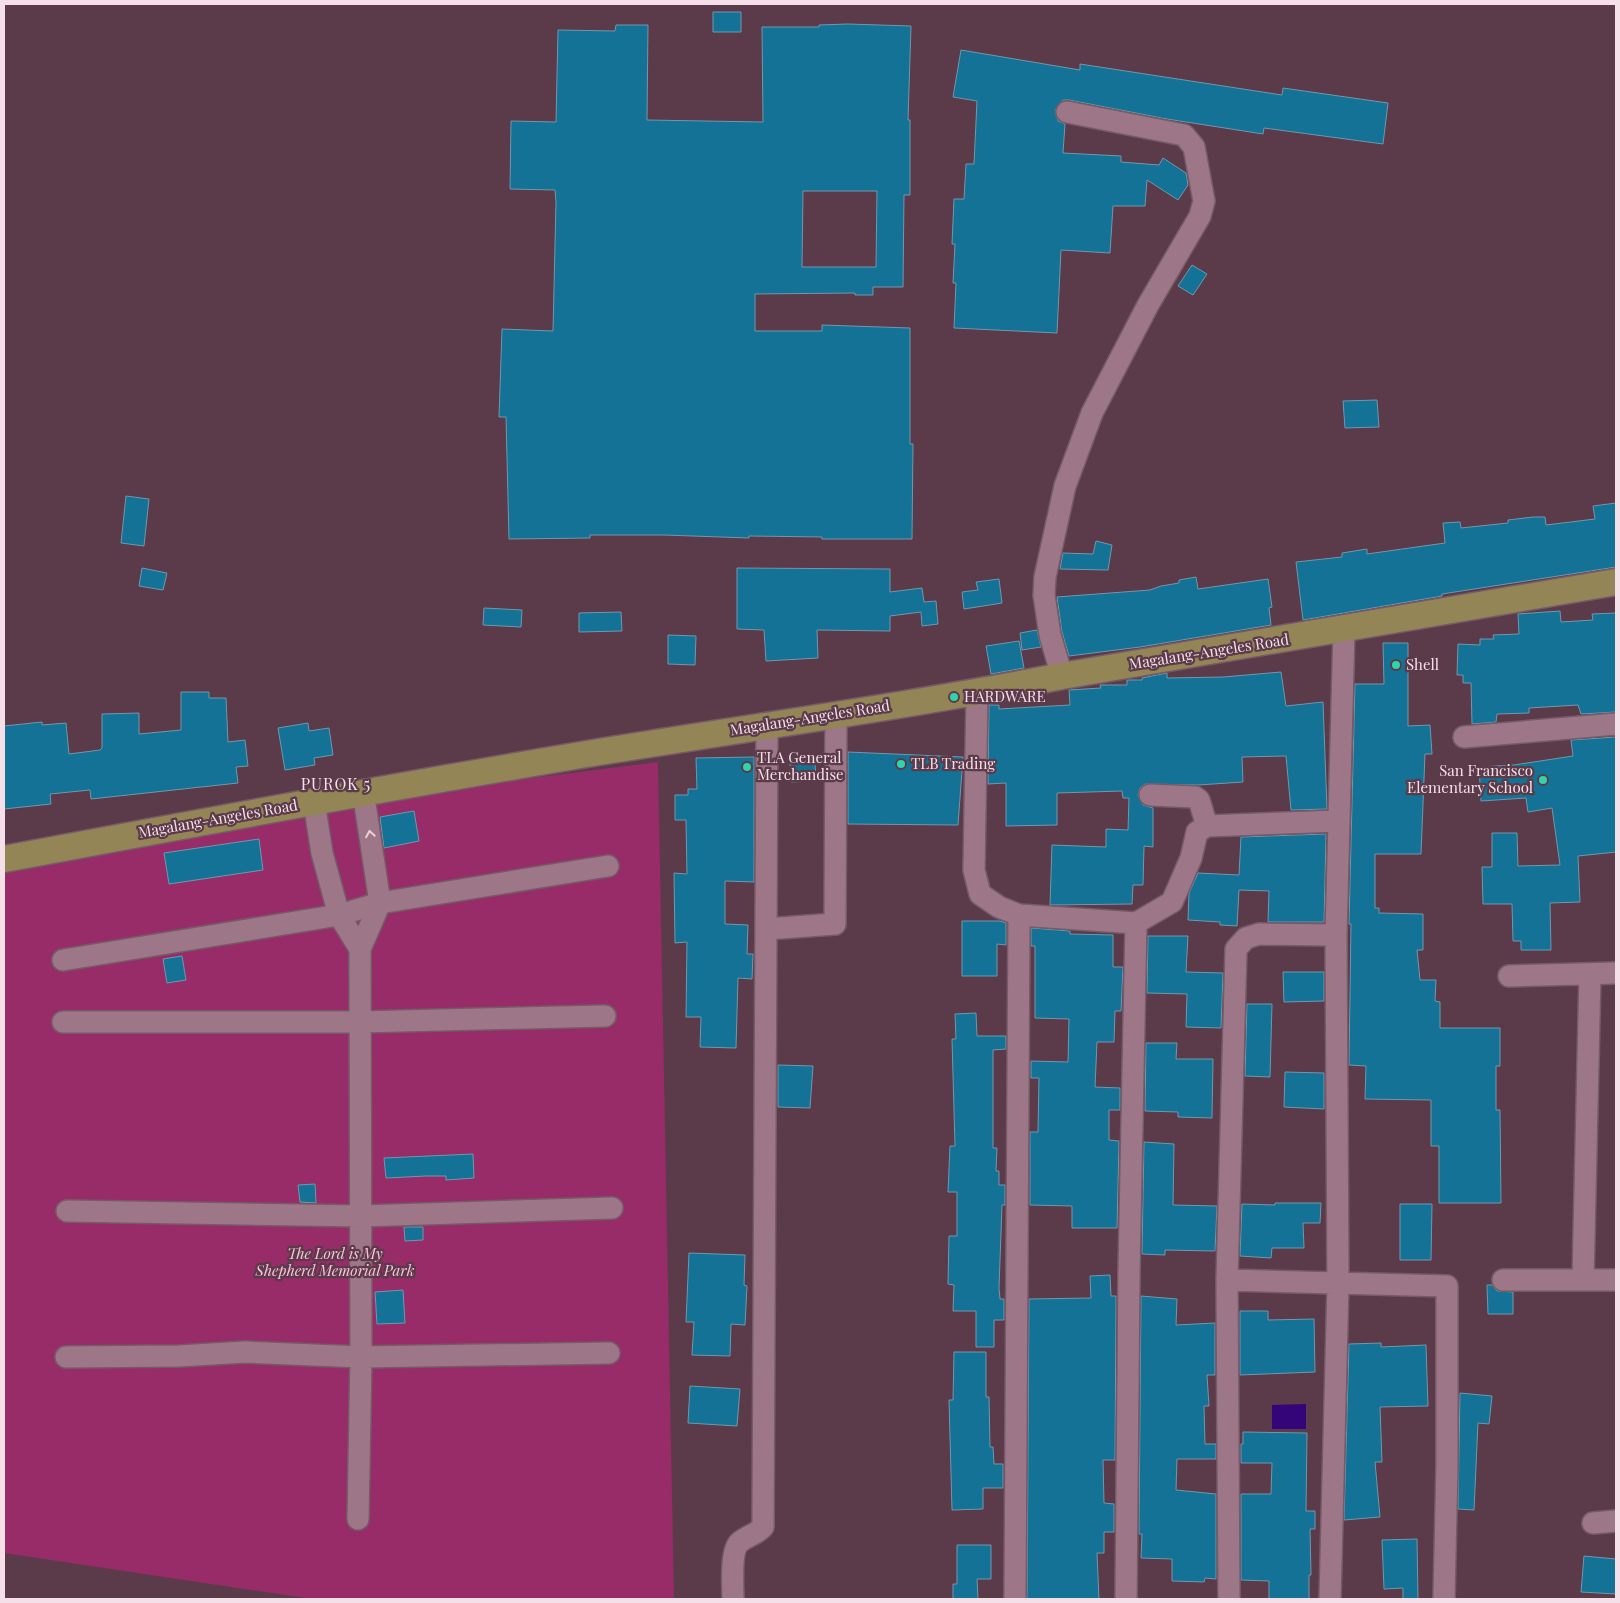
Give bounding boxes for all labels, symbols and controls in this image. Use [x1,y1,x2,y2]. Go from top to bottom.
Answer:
street label: Magalang-Angeles Road [1128,628,1290,674]
place label: Shell [1406,654,1439,674]
marker: Shell [1390,659,1402,671]
place label: HARDWARE [964,686,1046,706]
marker: HARDWARE [948,691,960,703]
street label: Magalang-Angeles Road [729,694,891,740]
place label: TLA General Merchandise [757,747,844,784]
place label: TLB Trading [911,753,995,773]
marker: TLB Trading [895,758,907,770]
place label: San Francisco Elementary School [1407,760,1533,797]
marker: TLA General Merchandise [741,761,753,773]
district label: PUROK 5 [301,773,371,794]
marker: San Francisco Elementary School [1537,774,1549,786]
street label: Magalang-Angeles Road [137,794,299,842]
one-way arrow [365,829,375,838]
park label: The Lord is My Shepherd Memorial Park [255,1243,415,1280]

